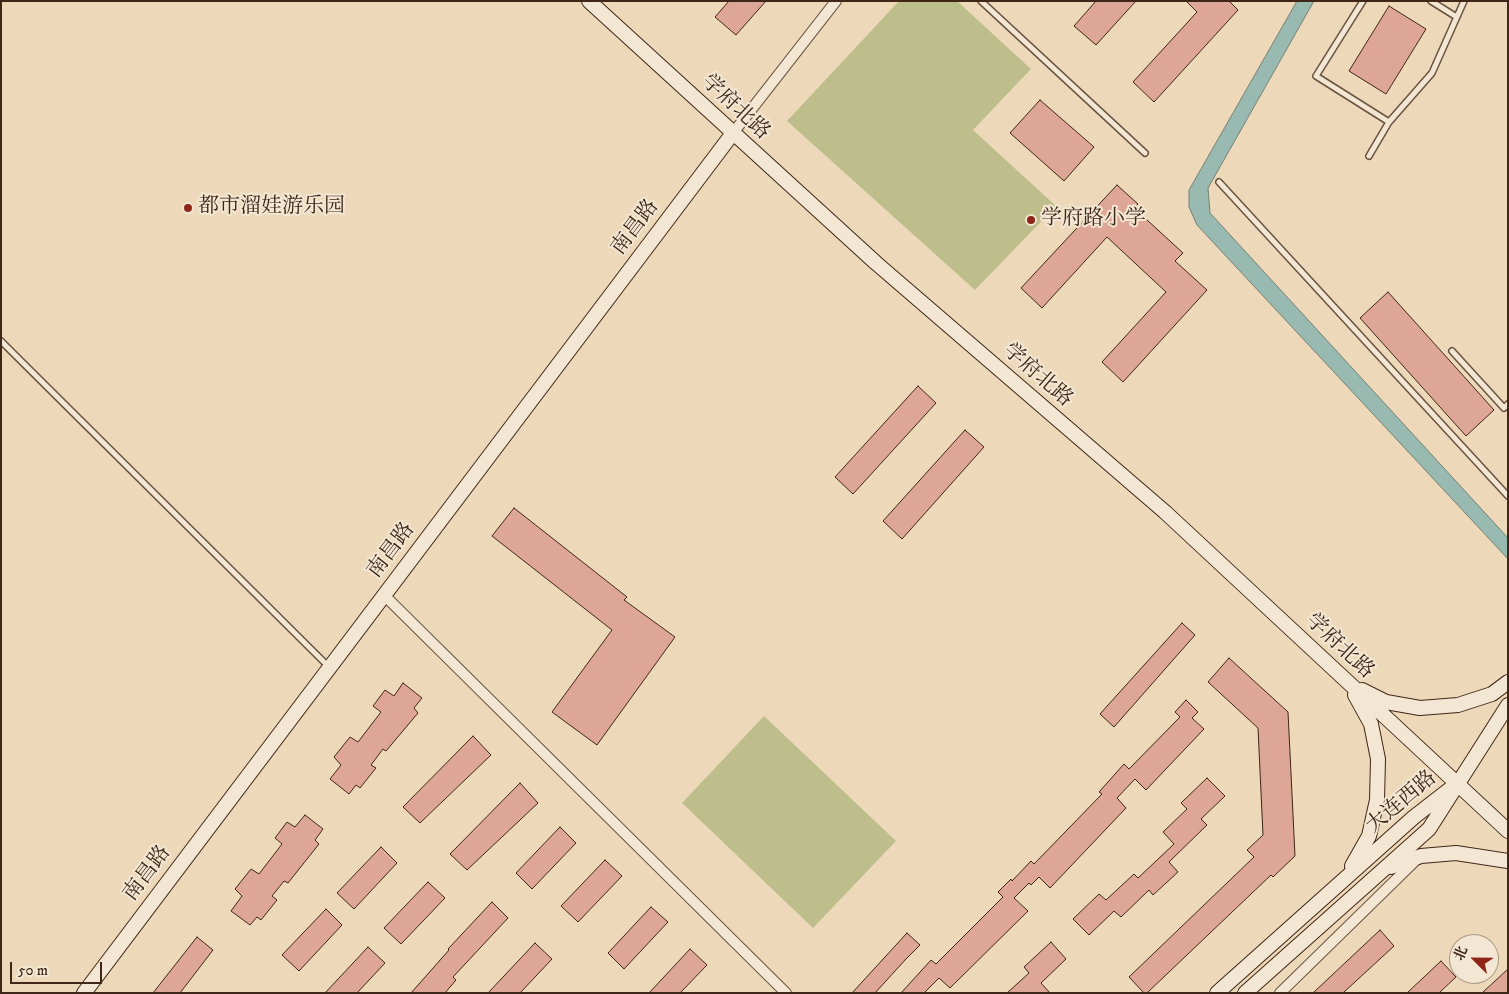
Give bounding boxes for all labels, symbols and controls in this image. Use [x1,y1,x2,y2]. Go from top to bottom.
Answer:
street label: 学府北路 [696,70,774,146]
place label: 都市溜娃游乐园 [198,195,345,221]
street label: 南昌路 [607,195,665,261]
marker: 都市溜娃游乐园 [182,202,194,214]
place label: 学府路小学 [1041,207,1146,233]
marker: 学府路小学 [1025,214,1037,226]
street label: 学府北路 [997,339,1077,413]
street label: 南昌路 [363,518,421,584]
street label: 学府北路 [1300,609,1378,685]
street label: 大连西路 [1362,766,1442,840]
street label: 南昌路 [119,841,177,907]
north arrow [1449,934,1499,984]
text: 北 [1450,944,1472,963]
scale bar [12,952,105,984]
text: 50 m [18,961,48,980]

